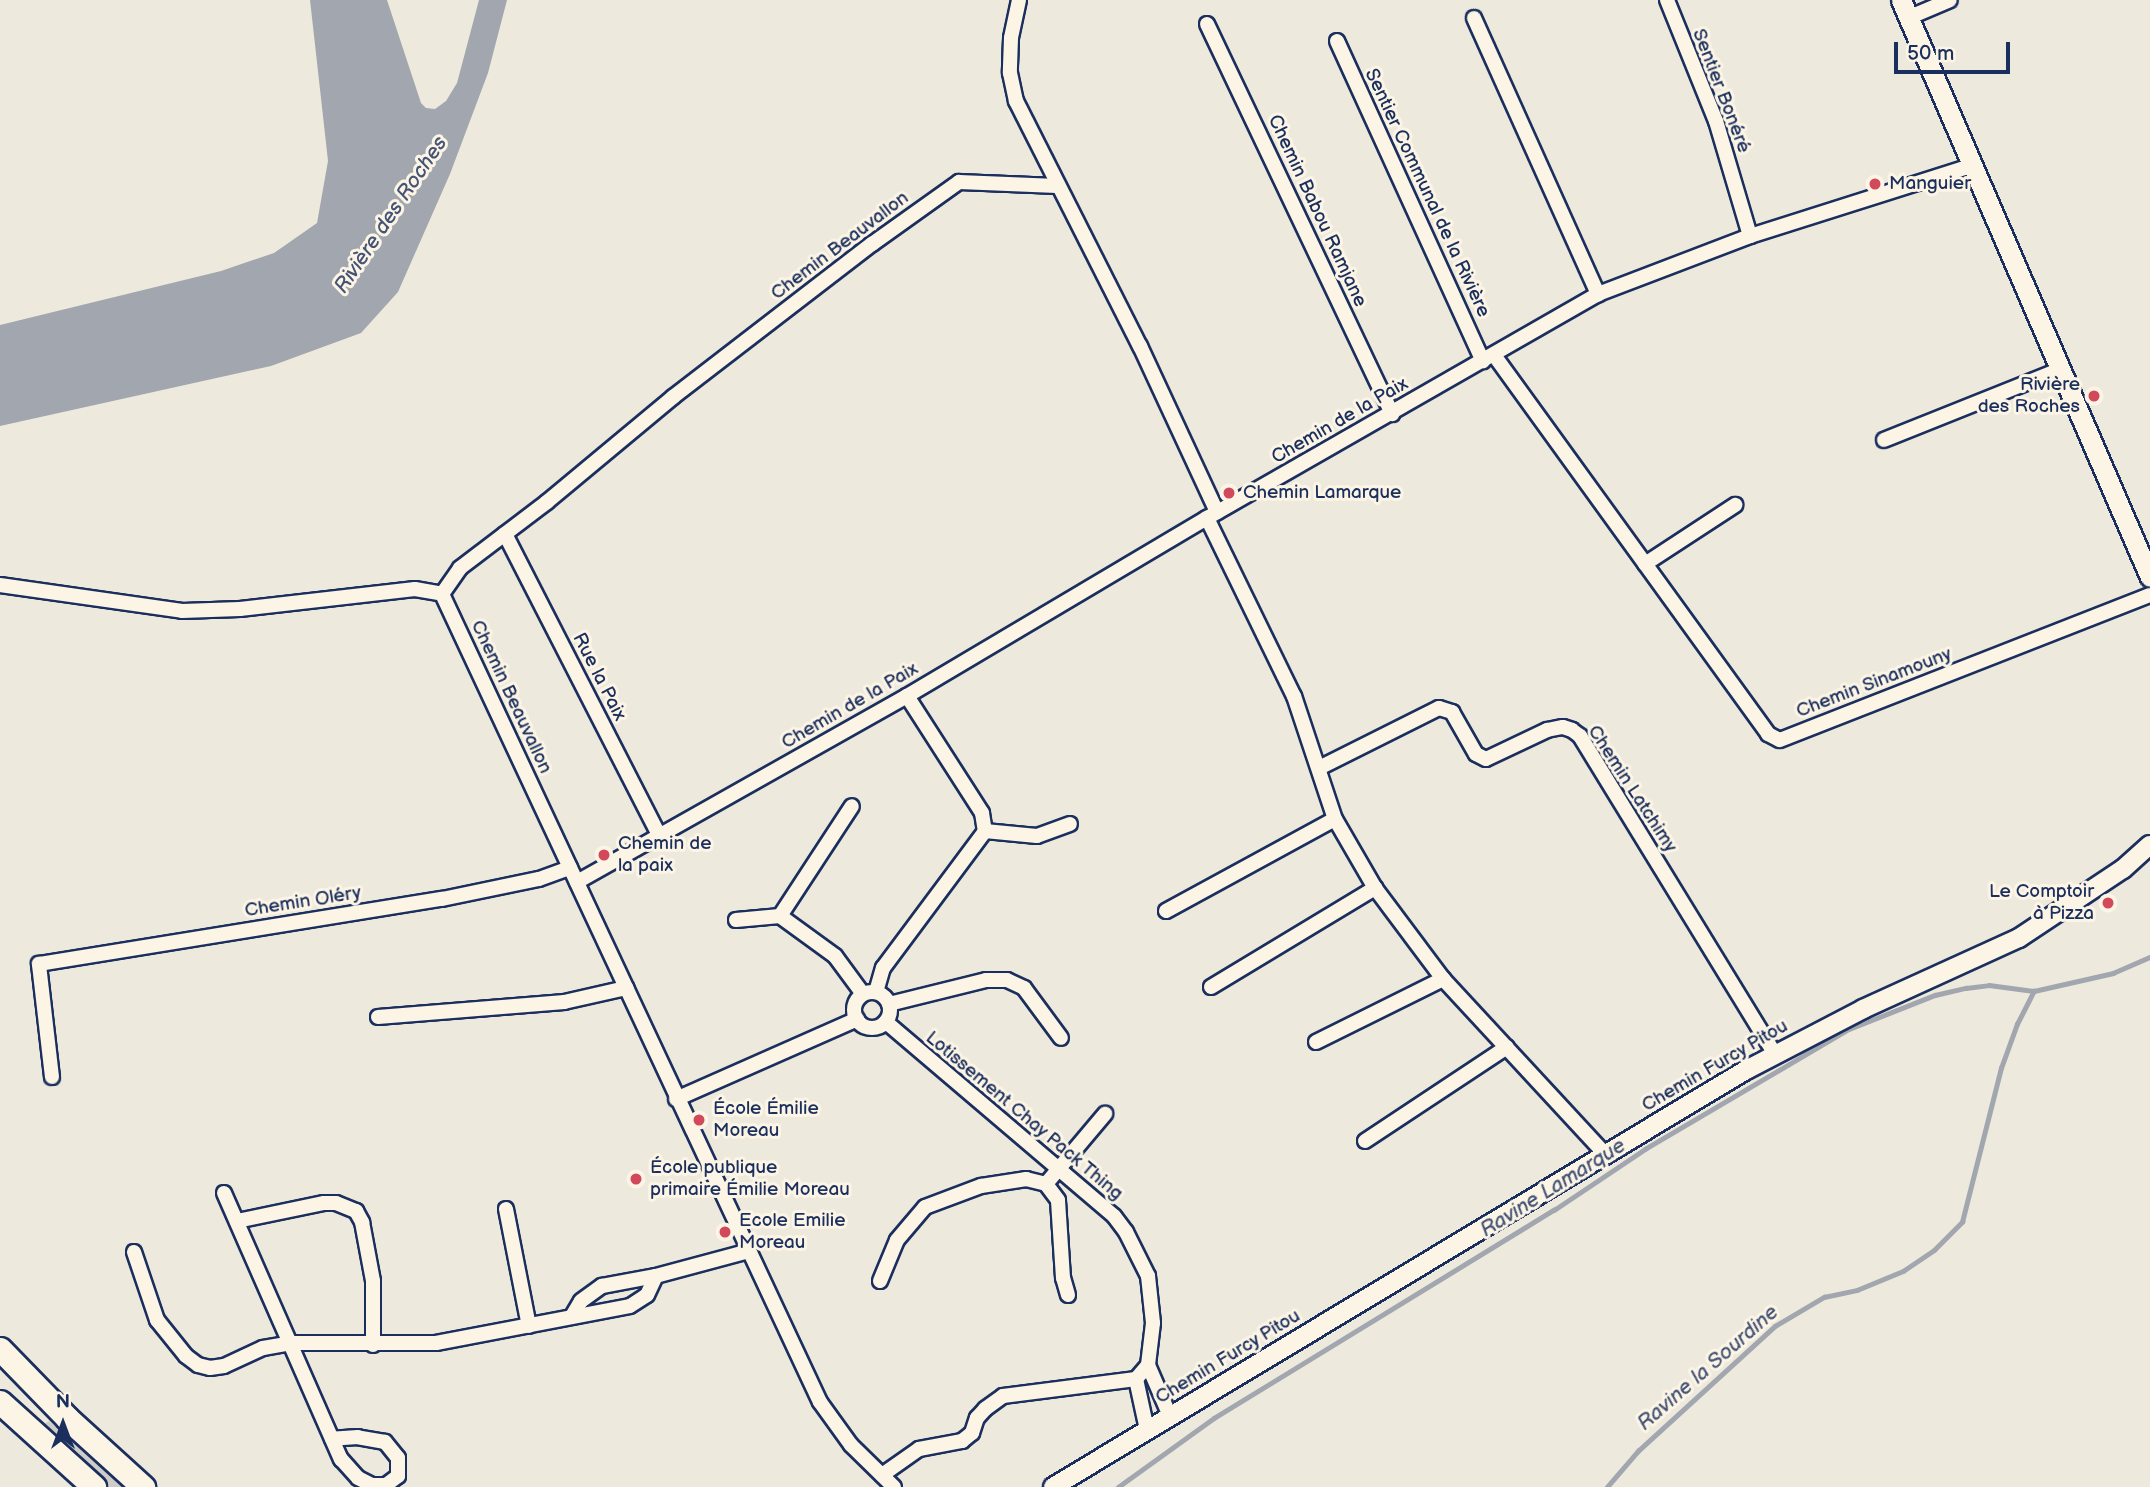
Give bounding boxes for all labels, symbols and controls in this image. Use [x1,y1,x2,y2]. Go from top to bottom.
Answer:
street label: Sentier Bonéré [1687,26,1755,156]
scale bar [1898,28,2014,72]
text: 50 m [1907,41,1954,66]
street label: Sentier Communal de la Rivière [1359,65,1495,321]
street label: Chemin Babou Ramjane [1262,111,1372,311]
water label: Rivière des Roches [329,132,453,298]
place label: Manguier [1889,173,1971,195]
marker: Manguier [1867,176,1883,192]
street label: Chemin Beauvallon [767,187,913,305]
street label: Chemin de la Paix [1268,373,1412,469]
place label: Rivière des Roches [1978,374,2080,418]
marker: Rivière des Roches [2086,388,2102,404]
place label: Chemin Lamarque [1243,482,1401,504]
marker: Chemin Lamarque [1221,485,1237,501]
street label: Chemin Beauvallon [466,617,556,777]
street label: Rue la Paix [567,629,631,725]
street label: Chemin Sinamouny [1793,643,1955,723]
street label: Chemin de la Paix [778,658,922,754]
street label: Chemin Latchimy [1582,721,1682,857]
place label: Chemin de la paix [618,833,711,877]
marker: Chemin de la paix [596,847,612,863]
place label: Le Comptoir à Pizza [1989,881,2094,925]
street label: Chemin Oléry [243,882,363,922]
marker: Le Comptoir à Pizza [2100,895,2116,911]
street label: Chemin Furcy Pitou [1637,1015,1793,1117]
street label: Lotissement Chay Pack Thing [920,1026,1128,1206]
place label: École Émilie Moreau [713,1098,819,1142]
marker: École Émilie Moreau [691,1112,707,1128]
water label: Ravine Lamarque [1476,1133,1630,1243]
place label: École publique primaire Émilie Moreau [650,1157,850,1201]
marker: École publique primaire Émilie Moreau [628,1171,644,1187]
place label: Ecole Emilie Moreau [739,1210,846,1254]
marker: Ecole Emilie Moreau [717,1224,733,1240]
water label: Ravine la Sourdine [1632,1300,1784,1436]
street label: Chemin Furcy Pitou [1151,1304,1305,1410]
north arrow [28,1389,98,1459]
text: N [56,1391,70,1414]

